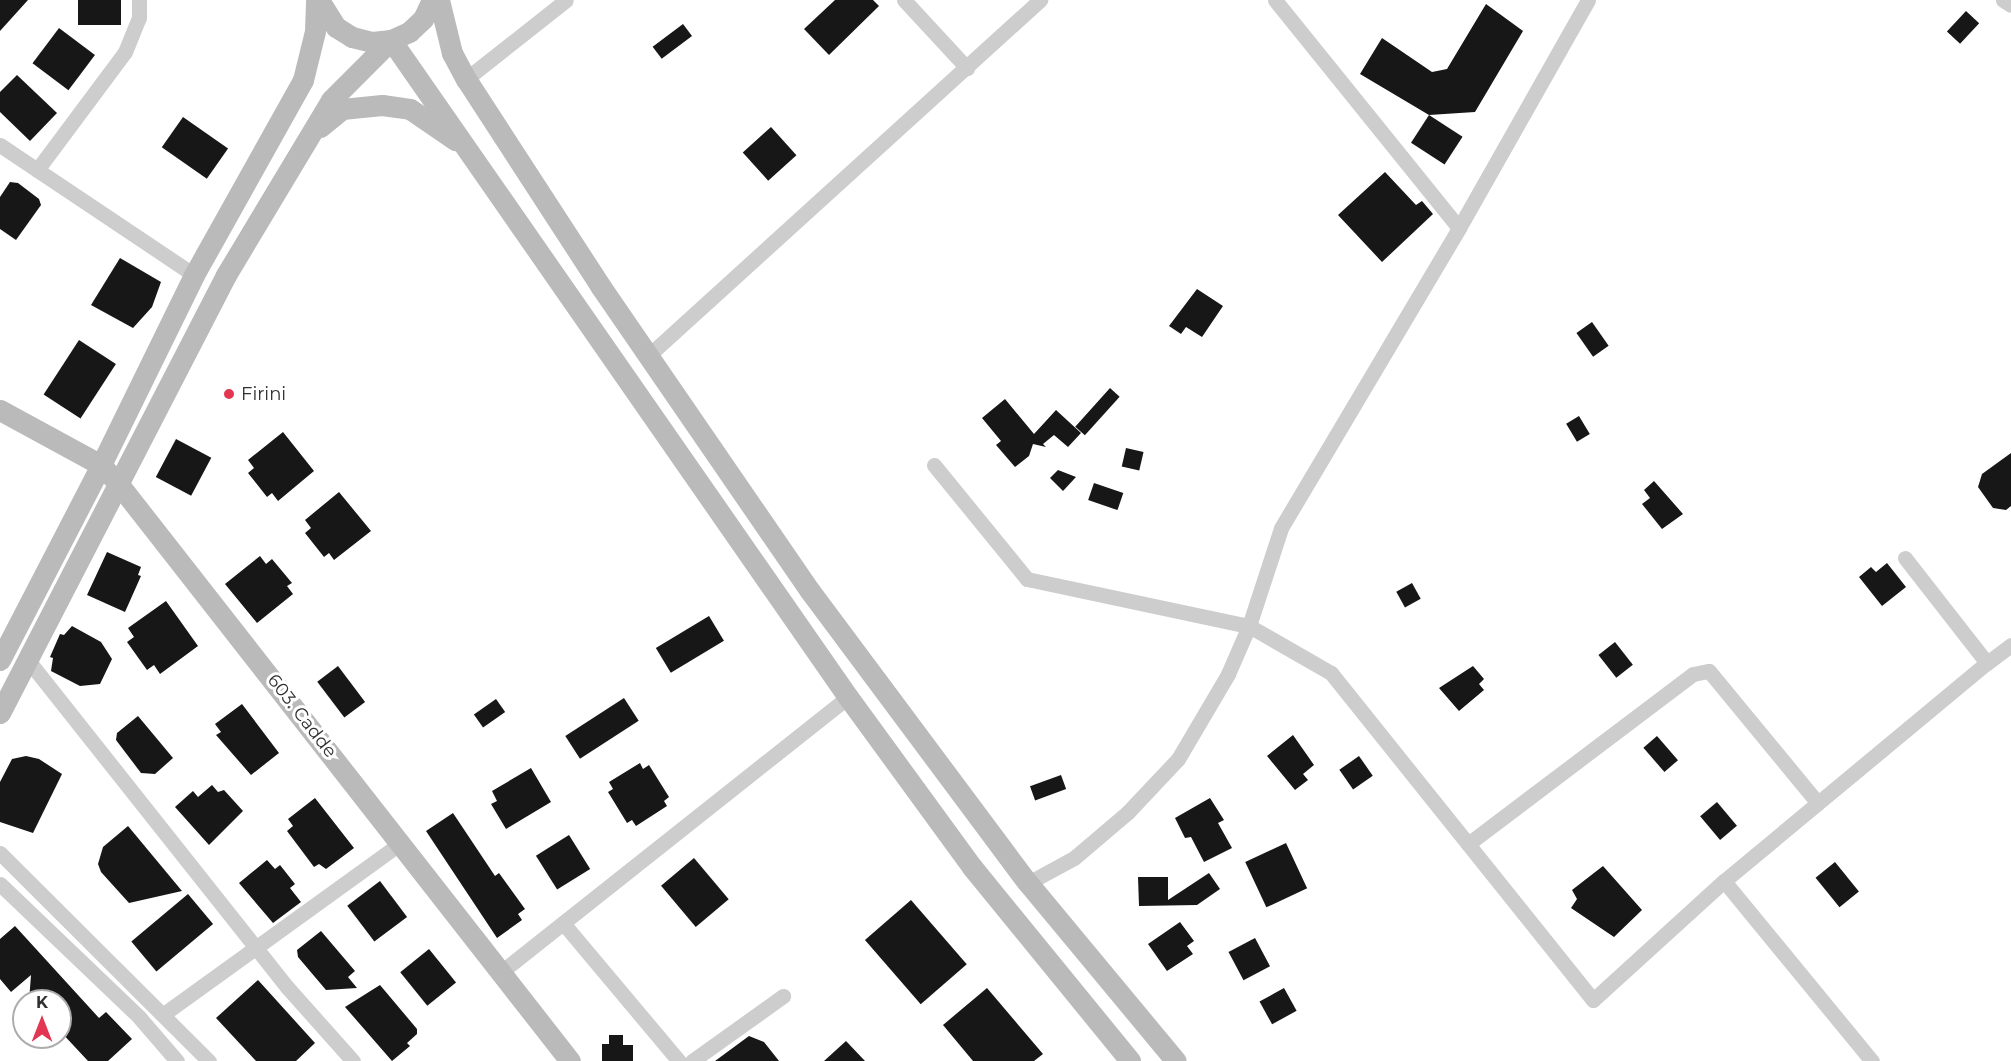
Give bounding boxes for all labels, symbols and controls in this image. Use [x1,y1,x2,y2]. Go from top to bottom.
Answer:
place label: Firini [241,383,286,405]
marker: Firini [222,387,236,401]
street label: 603. Cadde [263,670,341,762]
north arrow [12,989,72,1049]
text: K [36,993,48,1012]

